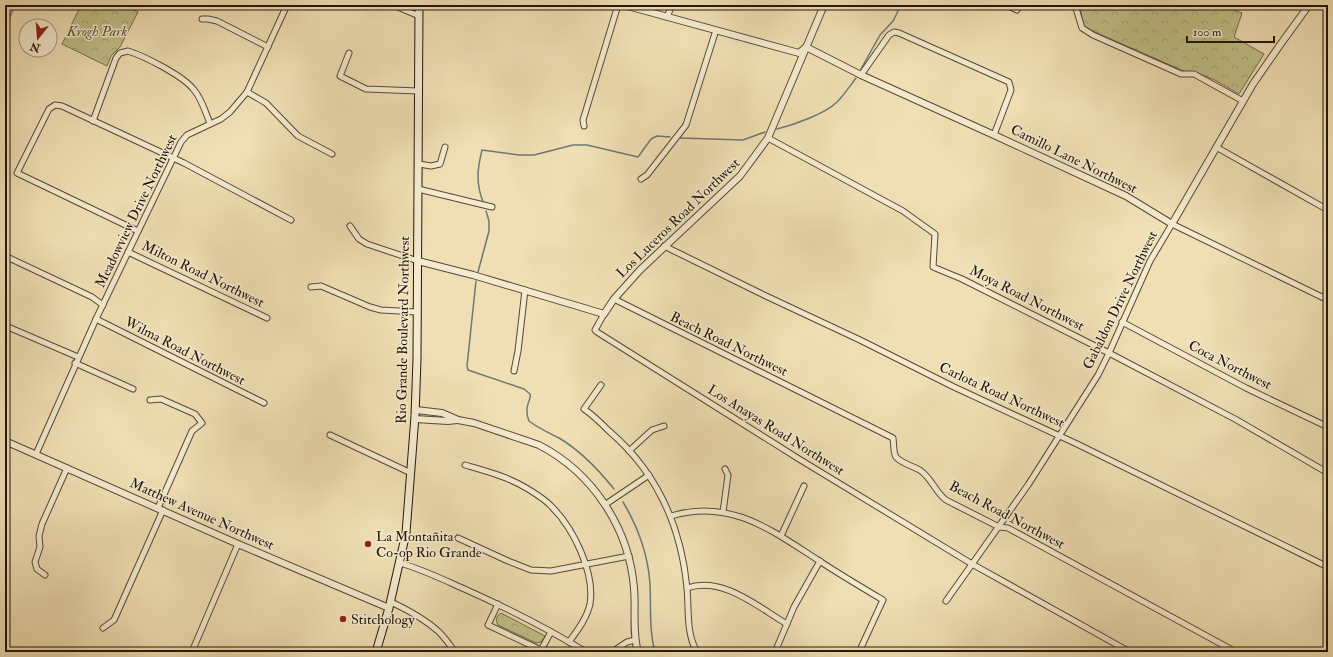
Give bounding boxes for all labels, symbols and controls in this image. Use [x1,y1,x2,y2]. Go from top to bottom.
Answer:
north arrow [18,18,58,58]
scale bar [1187,18,1274,44]
park label: Krogh Park [66,23,127,40]
text: 100 m [1193,25,1222,40]
text: N [28,39,43,55]
street label: Camillo Lane Northwest [1008,121,1141,197]
street label: Meadowview Drive Northwest [91,131,181,291]
street label: Los Luceros Road Northwest [613,154,744,281]
street label: Gabaldon Drive Northwest [1079,228,1161,372]
street label: Rio Grande Boulevard Northwest [393,236,413,424]
street label: Milton Road Northwest [139,237,267,311]
street label: Moya Road Northwest [966,262,1088,335]
street label: Beach Road Northwest [668,308,791,380]
street label: Wilma Road Northwest [121,313,248,389]
street label: Coca Northwest [1186,337,1275,393]
street label: Carlota Road Northwest [937,358,1068,432]
street label: Los Anayas Road Northwest [704,381,848,480]
street label: Matthew Avenue Northwest [127,474,277,554]
street label: Beach Road Northwest [946,477,1068,553]
place label: La Montañita Co-op Rio Grande [376,528,482,562]
marker: La Montañita Co-op Rio Grande [363,539,373,549]
place label: Stitchology [351,611,415,629]
marker: Stitchology [338,614,348,624]

